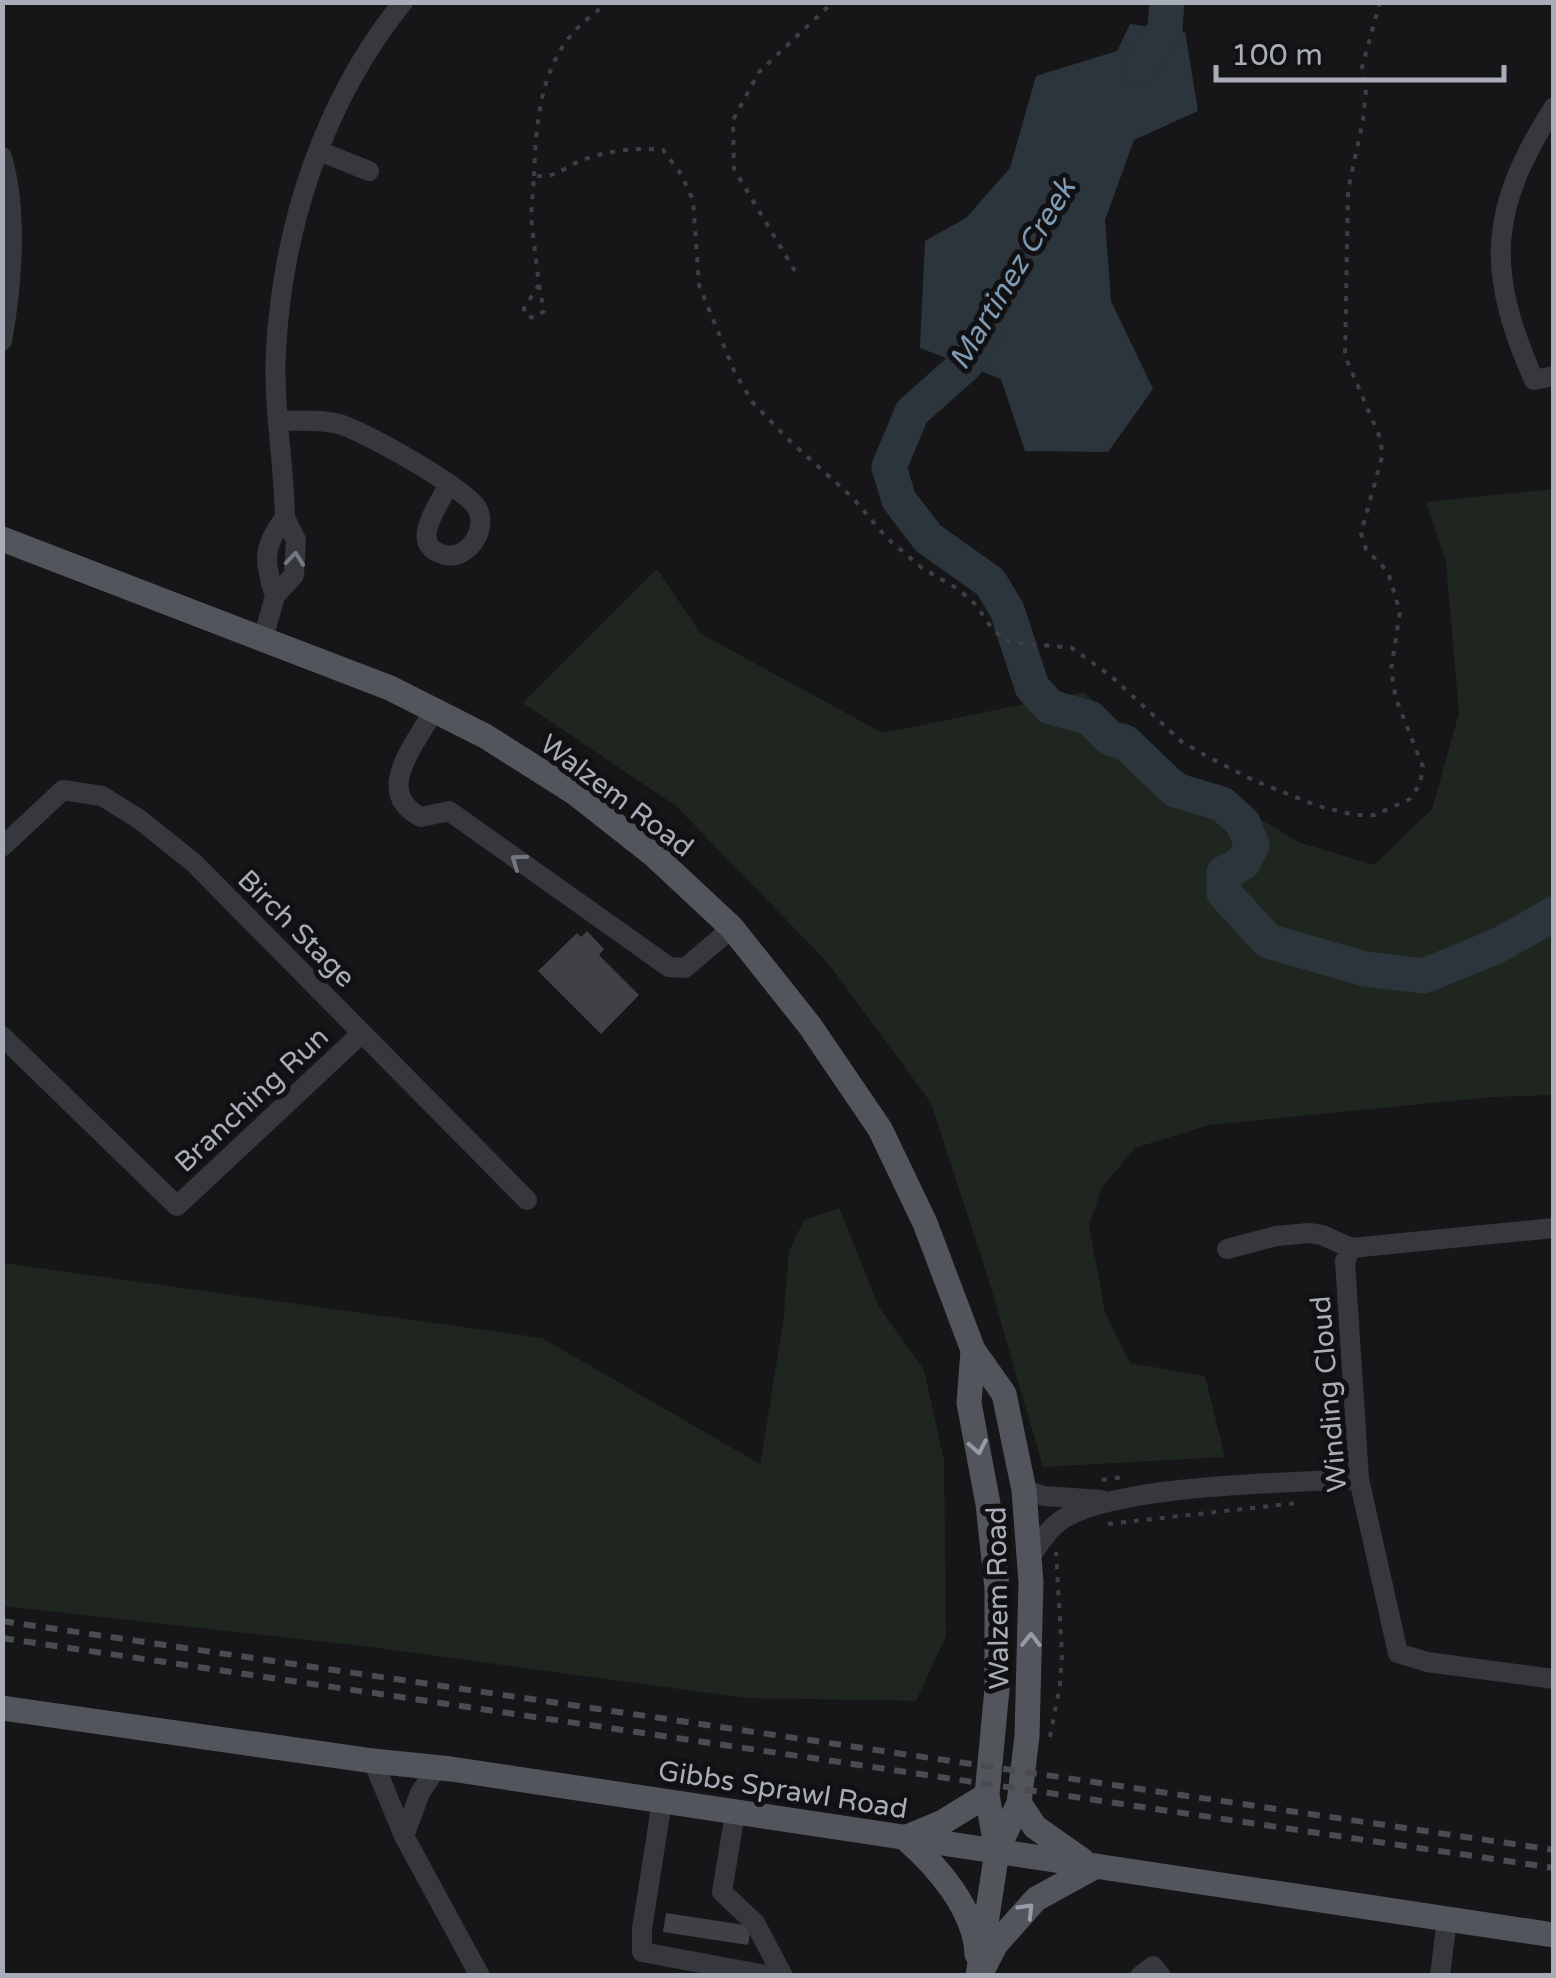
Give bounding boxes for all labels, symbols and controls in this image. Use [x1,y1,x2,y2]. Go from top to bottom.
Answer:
scale bar [1216,20,1504,82]
text: 100 m [1231,37,1323,74]
water label: Martinez Creek [941,170,1085,376]
one-way arrow [283,551,305,567]
street label: Walzem Road [533,727,700,864]
one-way arrow [511,856,529,873]
street label: Birch Stage [230,863,362,995]
street label: Branching Run [168,1020,336,1180]
street label: Winding Cloud [1303,1294,1355,1493]
one-way arrow [967,1438,988,1455]
street label: Walzem Road [979,1506,1017,1690]
one-way arrow [1020,1631,1042,1646]
street label: Gibbs Sprawl Road [656,1753,910,1826]
one-way arrow [1015,1903,1033,1921]

